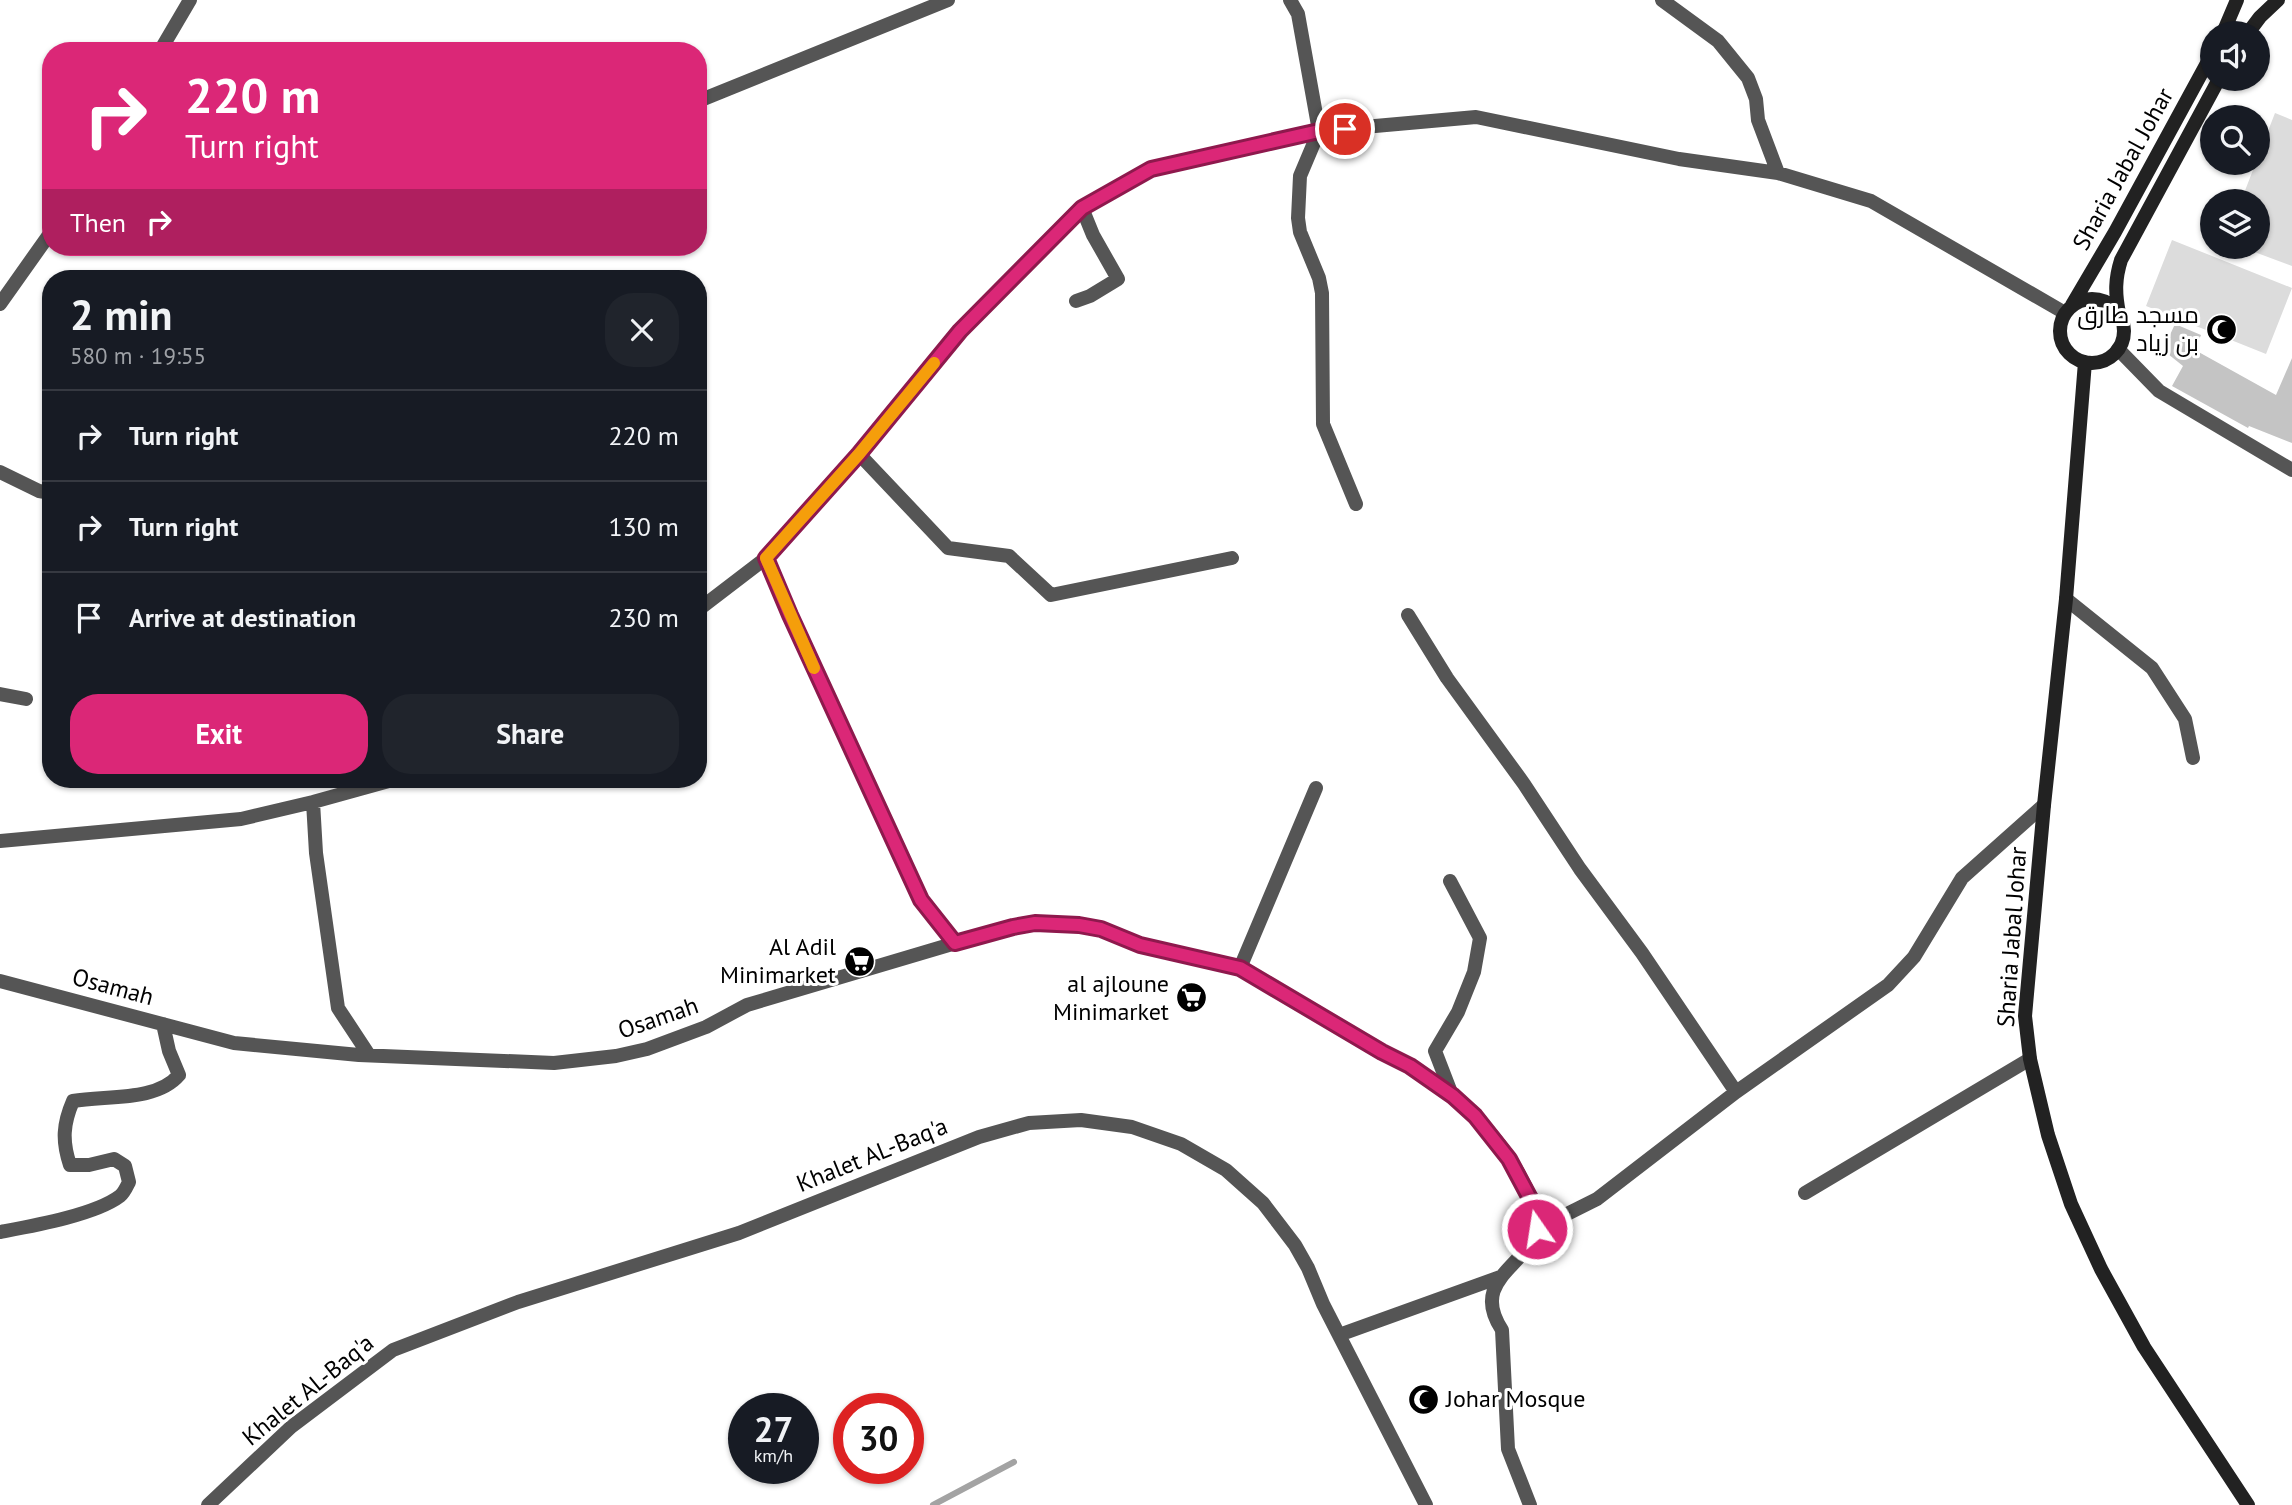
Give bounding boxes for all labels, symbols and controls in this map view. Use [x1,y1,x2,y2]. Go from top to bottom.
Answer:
map controls [2200,21,2270,259]
button: sound [2200,21,2270,91]
text: 220 m [185,63,320,127]
icon: right [70,70,161,161]
street label: Sharia Jabal Johar [2065,82,2180,255]
pin [1315,99,1375,159]
button: search [2200,105,2270,175]
icon: arrive [1326,110,1364,148]
text: Turn right [185,125,319,167]
button: layers [2200,189,2270,259]
icon: right [140,203,178,241]
text: Then [70,206,126,239]
text: 2 min [70,287,172,342]
button: close [605,293,679,367]
place label: مسجد طارق بن زياد [2077,299,2199,358]
mosque icon: مسجد طارق بن زياد [2205,312,2239,346]
text: 580 m · 19:55 [70,341,206,370]
icon: right [70,417,108,455]
text: Turn right [129,419,238,452]
text: 220 m [608,419,679,452]
icon: right [70,508,108,546]
text: Turn right [129,510,238,543]
text: 130 m [608,510,679,543]
icon: arrive [70,599,108,637]
text: Arrive at destination [129,601,356,634]
text: 230 m [608,601,679,634]
button: Exit [70,694,368,774]
button: Share [382,694,679,774]
street label: Sharia Jabal Johar [1990,846,2033,1028]
place label: Al Adil Minimarket [720,931,836,990]
supermarket icon: Al Adil Minimarket [842,944,876,978]
street label: Osamah [69,961,157,1012]
place label: al ajloune Minimarket [1053,968,1169,1027]
supermarket icon: al ajloune Minimarket [1175,981,1209,1015]
street label: Osamah [614,989,702,1046]
street label: Khalet AL-Baq'a [792,1110,952,1199]
position arrow [1500,1192,1574,1266]
street label: Khalet AL-Baq'a [236,1327,380,1452]
mosque icon: Johar Mosque [1406,1382,1440,1416]
place label: Johar Mosque [1445,1383,1585,1414]
speed limit sign: 30 [833,1393,924,1484]
text: 27 [754,1406,793,1452]
text: km/h [754,1444,793,1467]

